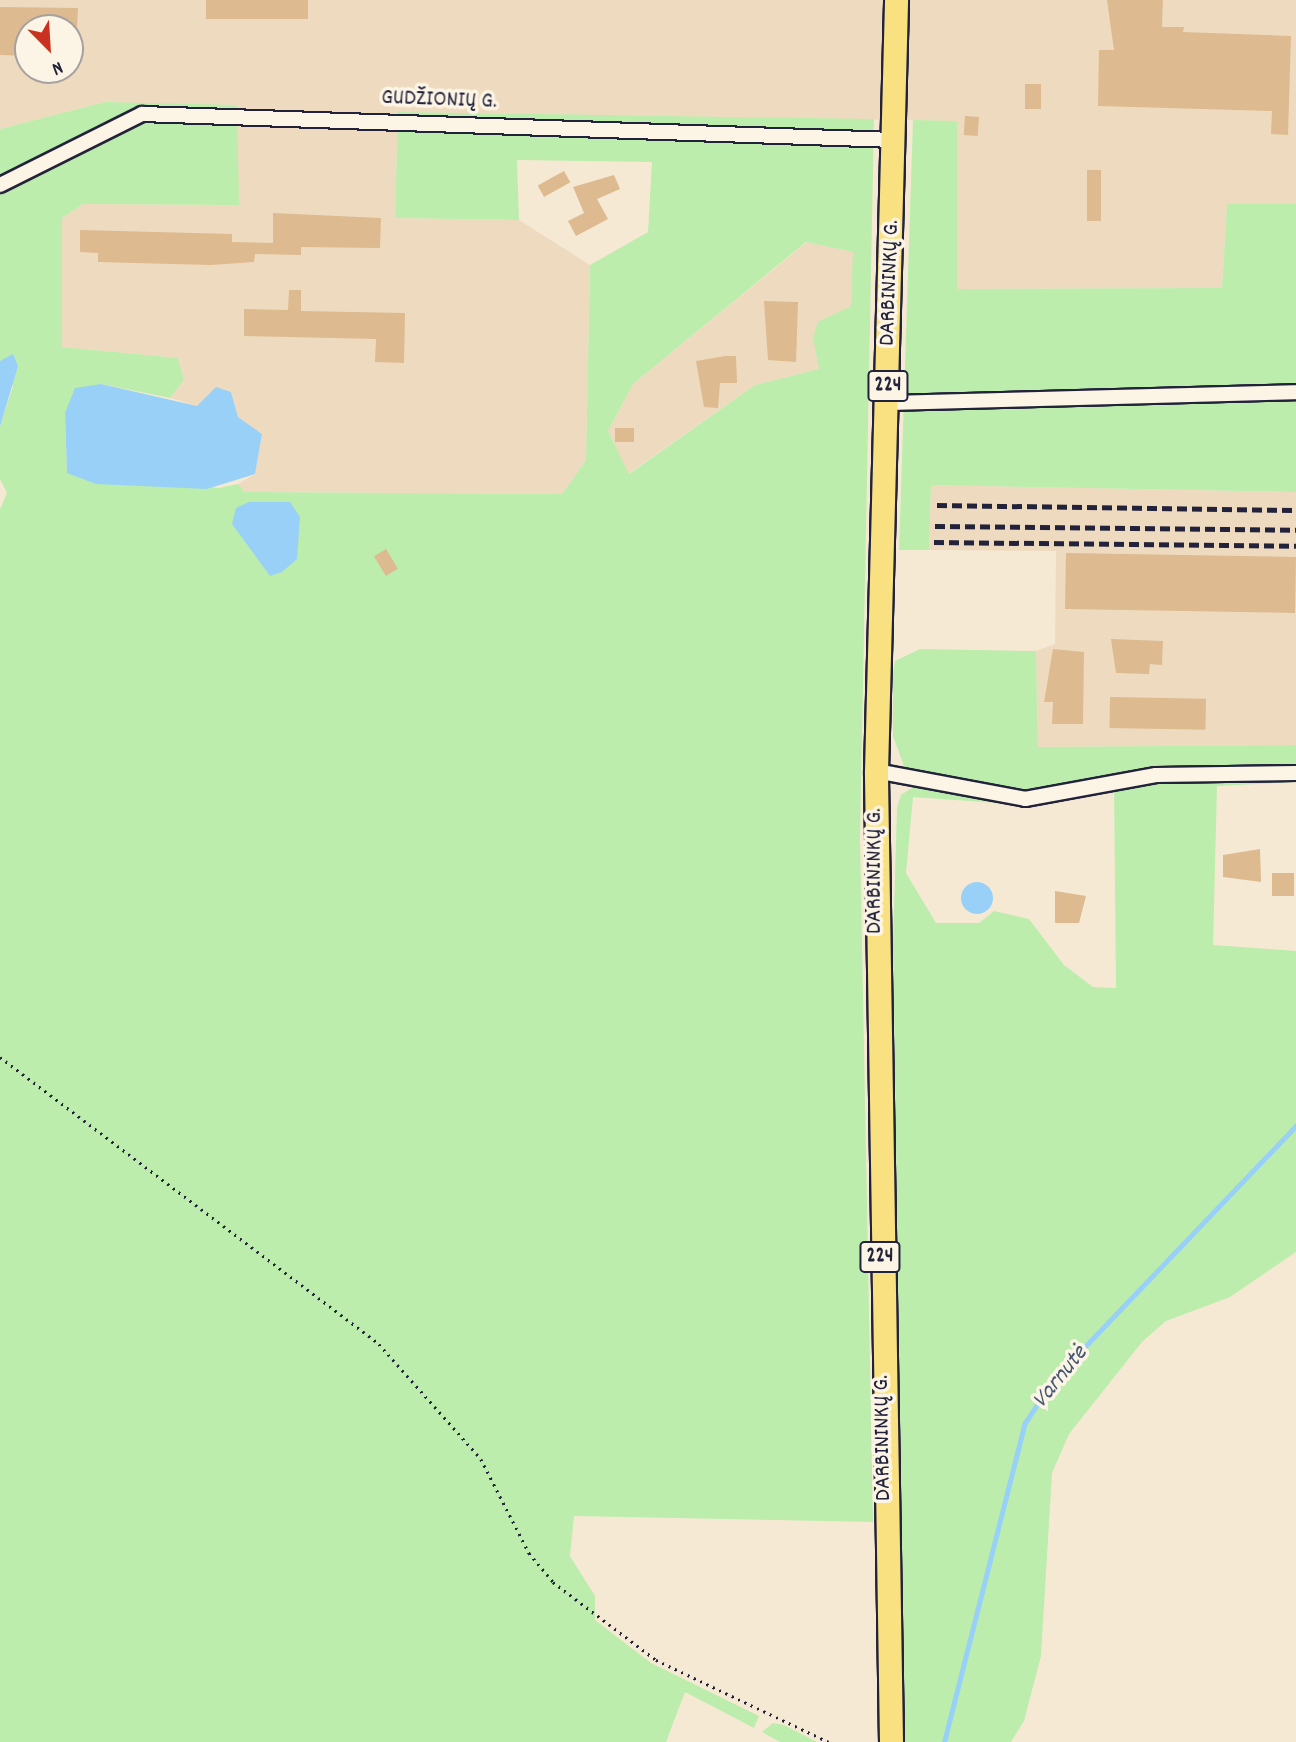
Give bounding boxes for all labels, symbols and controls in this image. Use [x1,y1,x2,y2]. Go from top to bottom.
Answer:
north arrow [14,14,84,84]
text: N [47,53,67,81]
street label: GUDŽIONIŲ G. [381,85,497,117]
street label: DARBININKŲ G. [875,220,907,346]
road number: 224 [867,368,909,404]
street label: DARBININKŲ G. [862,808,890,934]
road number: 224 [859,1240,901,1274]
water label: Varnutė [1027,1341,1095,1415]
street label: DARBININKŲ G. [869,1375,899,1501]

